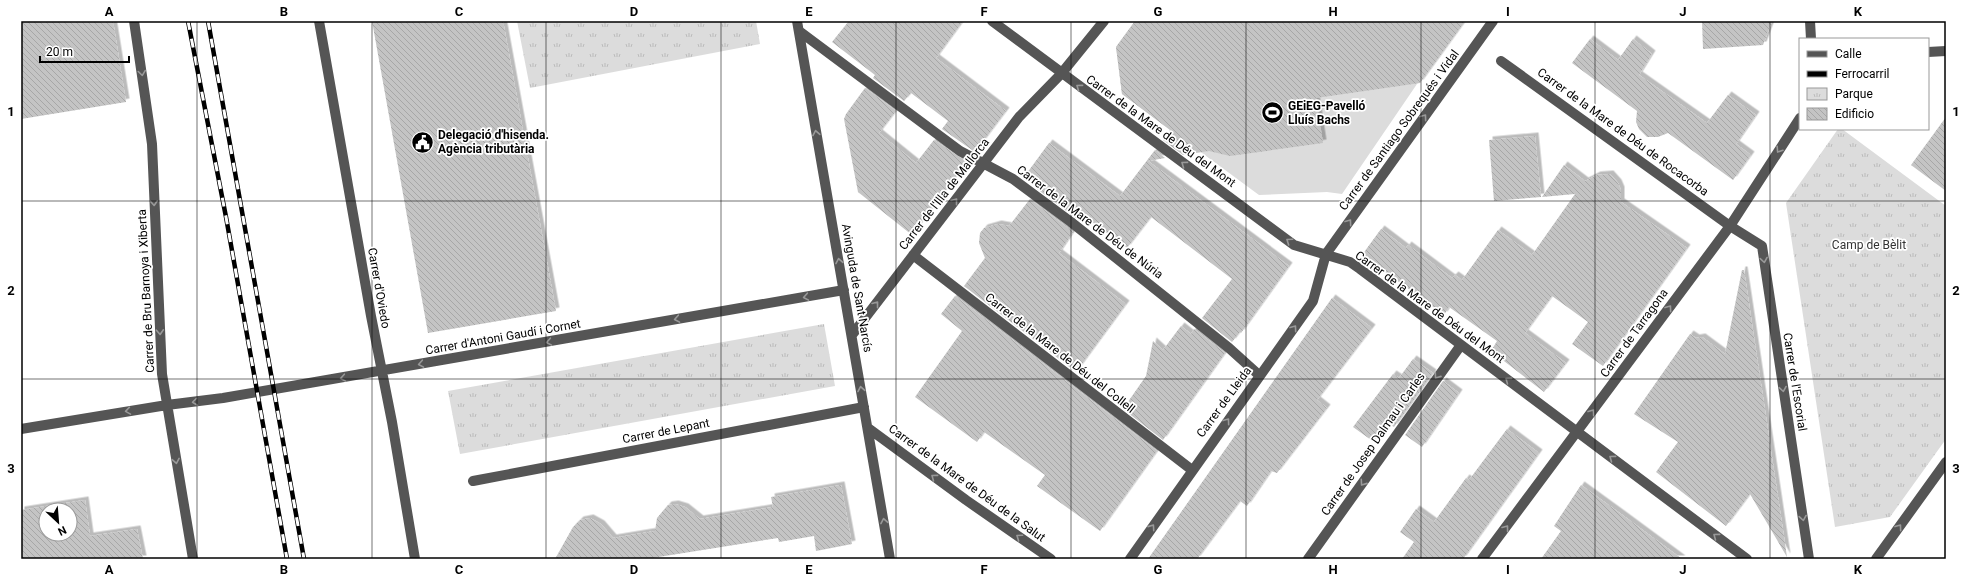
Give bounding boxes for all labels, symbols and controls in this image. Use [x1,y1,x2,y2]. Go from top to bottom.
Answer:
text: A [105,4,114,19]
text: B [280,4,288,19]
text: C [455,4,464,19]
text: D [630,4,638,19]
text: E [805,4,813,19]
text: F [980,4,988,19]
text: G [1154,4,1163,19]
text: H [1328,4,1338,19]
text: I [1506,4,1510,19]
text: J [1679,4,1687,19]
text: K [1854,4,1863,19]
scale bar [40,38,129,64]
legend [1799,38,1929,130]
text: 20 m [46,45,73,59]
street label: Carrer de Santiago Sobrequés i Vidal [1336,47,1462,213]
text: Calle [1835,47,1862,61]
street label: Carrer de la Mare de Déu de Rocacorba [1535,65,1711,199]
text: Ferrocarril [1835,67,1890,81]
one-way arrow [137,70,146,76]
street label: Carrer de la Mare de Déu del Mont [1083,72,1239,190]
one-way arrow [1077,85,1084,92]
text: Parque [1835,87,1873,101]
place label: GEiEG-Pavelló Lluís Bachs [1288,99,1366,127]
sports icon: GEiEG-Pavelló Lluís Bachs [1260,100,1286,126]
text: 1 [7,104,15,119]
text: 1 [1952,104,1960,119]
text: Edificio [1835,107,1874,121]
one-way arrow [1419,114,1426,121]
place label: Delegació d'hisenda. Agència tributària [438,128,549,156]
public building icon: Delegació d'hisenda. Agència tributària [409,129,435,155]
one-way arrow [813,130,821,136]
street label: Carrer de l'Illa de Mallorca [896,135,992,253]
one-way arrow [1776,146,1784,153]
street label: Carrer de la Mare de Déu de Núria [1014,162,1166,282]
one-way arrow [1182,162,1189,169]
one-way arrow [950,198,958,205]
one-way arrow [150,200,159,206]
street label: Carrer de Bru Barnoya i Xiberta [135,209,157,373]
one-way arrow [1344,220,1351,227]
street label: Avinguda de Sant Narcís [839,223,875,353]
one-way arrow [1286,238,1293,246]
park label: Camp de Bèlit [1832,238,1906,252]
street label: Carrer d'Oviedo [365,247,393,330]
street label: Carrer de la Mare de Déu del Mont [1352,248,1508,366]
one-way arrow [1759,257,1768,264]
one-way arrow [835,258,844,264]
text: 2 [7,283,15,298]
text: 2 [1952,283,1960,298]
street label: Carrer de Tarragona [1597,286,1671,380]
street label: Carrer de la Mare de Déu del Collell [982,290,1138,416]
one-way arrow [802,292,809,301]
one-way arrow [871,301,878,308]
one-way arrow [1664,305,1671,312]
one-way arrow [674,315,681,323]
street label: Carrer d'Antoni Gaudí i Cornet [424,316,582,358]
one-way arrow [1289,325,1296,332]
one-way arrow [156,329,165,335]
street label: Carrer de l'Escorial [1780,332,1810,432]
one-way arrow [546,337,552,345]
one-way arrow [418,359,424,368]
street label: Carrer de Lleida [1194,364,1254,440]
street label: Carrer de Josep Dalmau i Carles [1318,370,1428,518]
one-way arrow [1435,372,1442,379]
one-way arrow [340,373,346,381]
one-way arrow [1505,378,1512,385]
one-way arrow [857,386,866,392]
one-way arrow [1778,386,1787,392]
one-way arrow [192,397,198,406]
one-way arrow [125,406,131,415]
one-way arrow [1587,410,1594,417]
street label: Carrer de Lepant [621,416,711,446]
one-way arrow [1222,418,1229,425]
street label: Carrer de la Mare de Déu de la Salut [886,421,1048,545]
one-way arrow [1609,456,1616,463]
one-way arrow [172,458,180,464]
text: 3 [7,461,15,476]
text: 3 [1952,461,1960,476]
one-way arrow [932,475,939,482]
one-way arrow [1360,478,1367,485]
north arrow [38,502,78,542]
one-way arrow [1798,514,1807,521]
one-way arrow [880,517,888,524]
text: N [56,523,69,538]
one-way arrow [1147,524,1155,531]
one-way arrow [1501,525,1508,532]
one-way arrow [1894,525,1901,532]
one-way arrow [1713,533,1720,541]
one-way arrow [1016,534,1023,542]
text: A [105,562,114,577]
text: B [280,562,288,577]
text: C [455,562,464,577]
text: D [630,562,638,577]
text: E [805,562,813,577]
text: F [980,562,988,577]
text: G [1154,562,1163,577]
text: H [1328,562,1338,577]
text: I [1506,562,1510,577]
text: J [1679,562,1687,577]
text: K [1854,562,1863,577]

